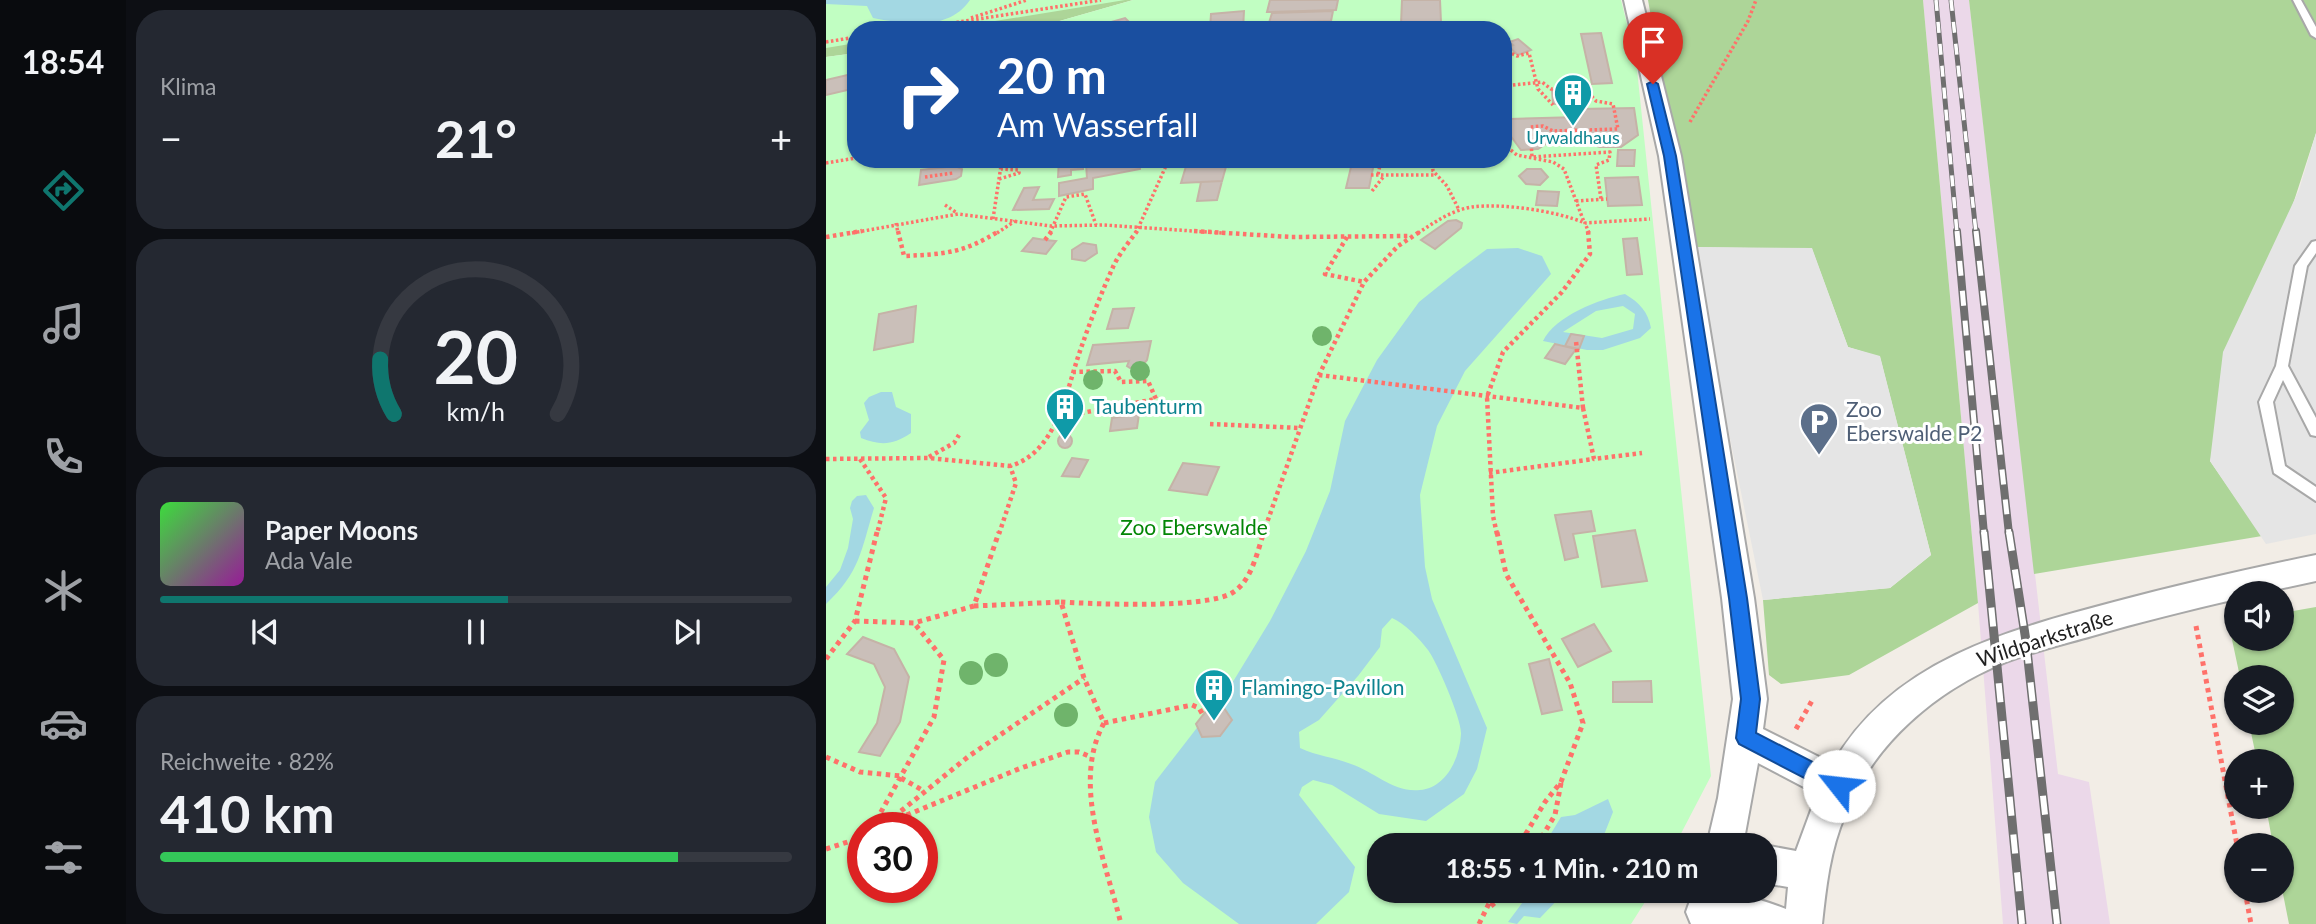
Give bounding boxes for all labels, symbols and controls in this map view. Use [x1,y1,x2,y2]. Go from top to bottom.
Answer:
pin [1623,12.0,1683,84]
icon: arrive [1634,23,1672,61]
text: 18:54 [22,42,104,81]
text: 20 m [997,46,1107,104]
icon: right [882,49,973,140]
text: Klima [160,72,217,100]
building icon: Urwaldhaus [1552,72,1594,127]
text: Am Wasserfall [997,105,1198,144]
text: 21° [435,107,517,169]
text: − [160,115,182,161]
text: + [770,115,792,161]
place label: Urwaldhaus [1526,126,1620,148]
icon: directions [39,166,88,215]
icon: music [39,299,88,348]
text: 20 [434,312,518,400]
building icon: Taubenturm [1044,386,1086,441]
place label: Taubenturm [1092,393,1203,418]
text: km/h [447,396,505,426]
place label: Zoo Eberswalde P2 [1846,396,1982,445]
parking icon: Zoo Eberswalde P2 [1798,401,1840,456]
icon: phone [39,432,88,481]
text: Paper Moons [265,514,418,546]
park label: Zoo Eberswalde [1120,514,1268,539]
text: Ada Vale [265,546,353,574]
icon: climate [39,566,88,615]
map controls [2224,581,2294,903]
button: sound [2224,581,2294,651]
street label: Wildparkstraße [1973,604,2116,671]
icon: previous [246,613,284,651]
icon: pause [457,613,495,651]
icon: next [668,613,706,651]
button: layers [2224,665,2294,735]
building icon: Flamingo-Pavillon [1193,667,1235,722]
place label: Flamingo-Pavillon [1241,674,1404,699]
icon: car [39,699,88,748]
text: Reichweite · 82% [160,747,334,775]
position arrow [1802,749,1876,823]
button: + [2224,749,2294,819]
text: 410 km [160,782,334,844]
speed limit sign: 30 [847,812,938,903]
icon: filters [39,833,88,882]
button: − [2224,833,2294,903]
text: 18:55 · 1 Min. · 210 m [1445,852,1699,884]

